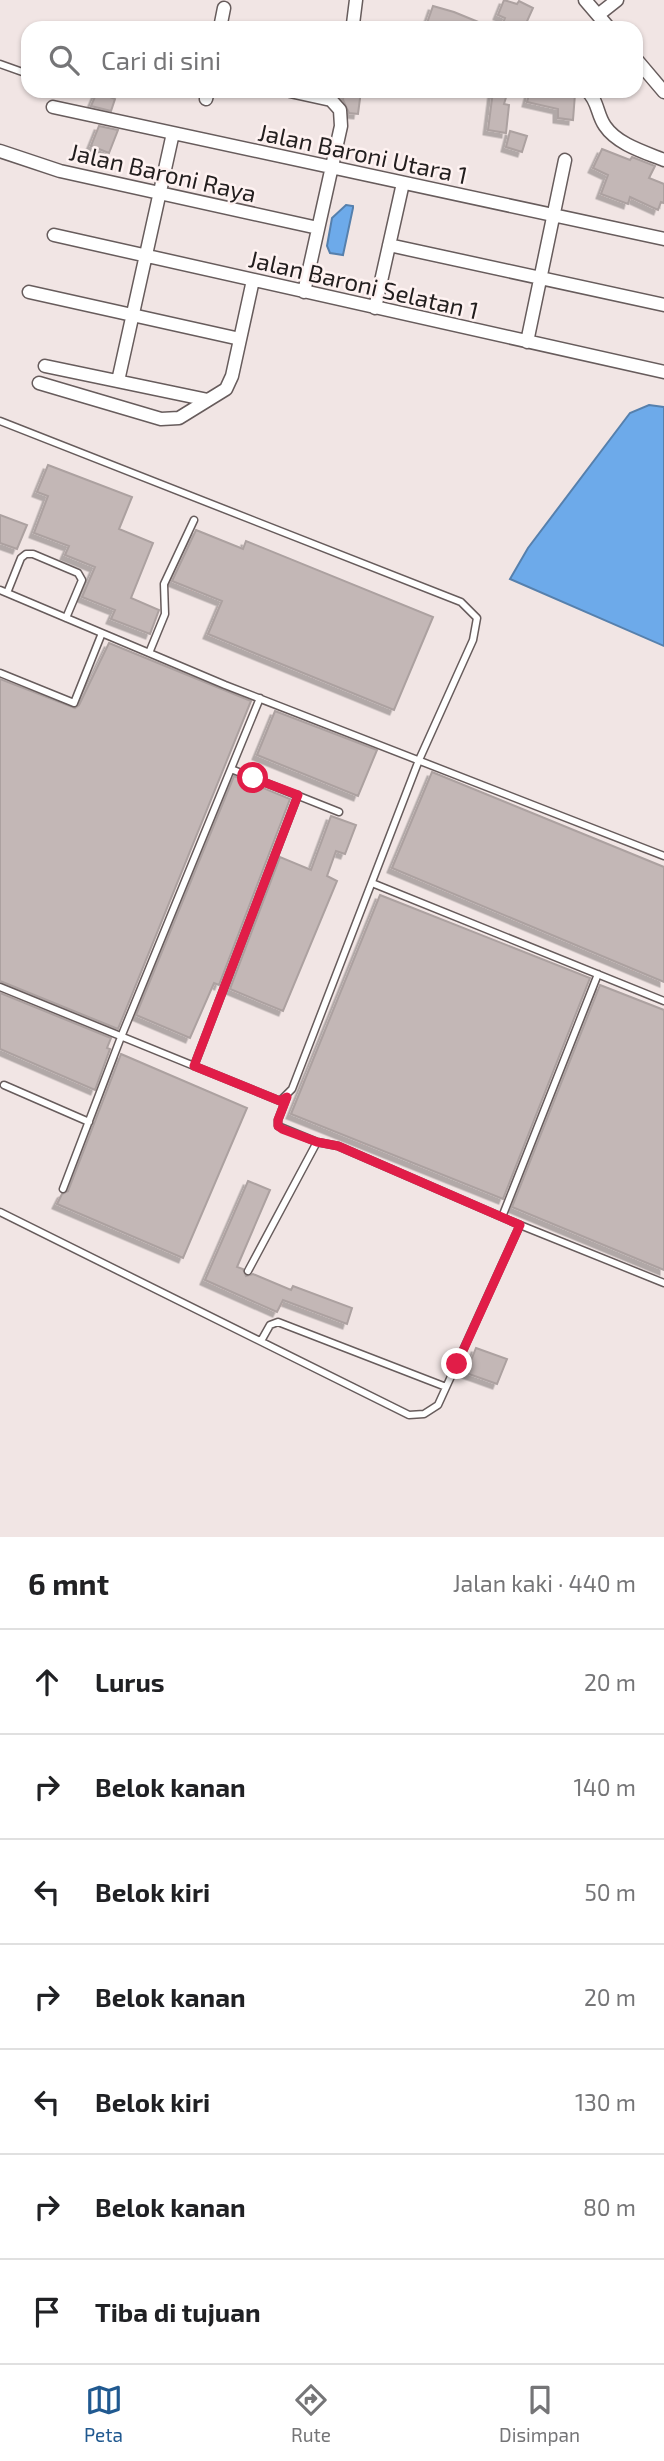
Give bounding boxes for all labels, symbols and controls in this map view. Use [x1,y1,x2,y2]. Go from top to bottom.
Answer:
search box [21,21,643,98]
icon: search [45,41,83,79]
text: Cari di sini [101,44,221,75]
street label: Jalan Baroni Utara 1 [256,117,470,189]
street label: Jalan Baroni Raya [67,136,259,208]
street label: Jalan Baroni Selatan 1 [246,243,482,325]
route start [237,762,268,793]
route end [441,1348,472,1379]
text: 6 mnt [28,1565,109,1601]
text: Jalan kaki · 440 m [453,1569,636,1597]
icon: ahead [28,1663,66,1701]
text: Lurus [95,1666,165,1697]
text: 20 m [584,1668,636,1696]
icon: right [28,1768,66,1806]
text: Belok kanan [95,1771,246,1802]
text: 140 m [574,1773,636,1801]
icon: left [28,1873,66,1911]
text: Belok kiri [95,1876,210,1907]
text: 50 m [585,1878,636,1906]
icon: right [28,1978,66,2016]
text: Belok kanan [95,1981,246,2012]
text: 20 m [584,1983,636,2011]
icon: left [28,2083,66,2121]
text: Belok kiri [95,2086,210,2117]
text: 130 m [575,2088,636,2116]
icon: right [28,2188,66,2226]
text: Belok kanan [95,2191,246,2222]
text: 80 m [583,2193,636,2221]
icon: arrive [28,2293,66,2331]
text: Tiba di tujuan [95,2296,261,2327]
tab: Peta [84,2381,123,2446]
tab: Rute [291,2381,331,2446]
tab: Disimpan [499,2381,580,2446]

